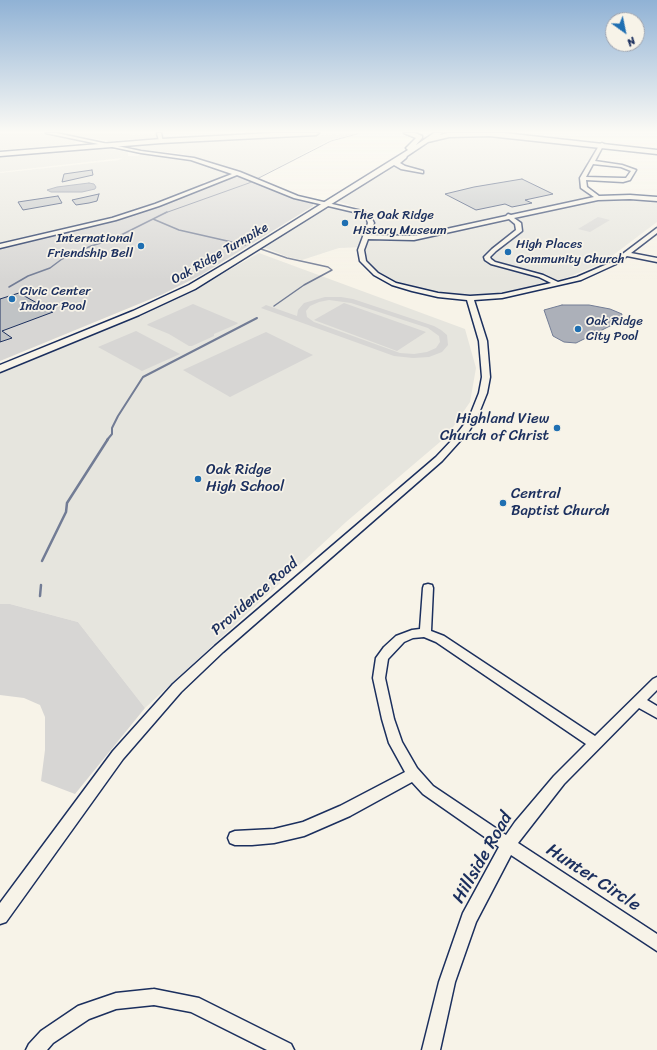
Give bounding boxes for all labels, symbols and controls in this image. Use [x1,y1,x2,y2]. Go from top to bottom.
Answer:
north arrow [605,12,645,52]
text: N [623,32,640,52]
place label: The Oak Ridge History Museum [353,208,447,239]
marker: The Oak Ridge History Museum [340,218,350,228]
street label: Oak Ridge Turnpike [169,220,271,288]
place label: International Friendship Bell [48,231,133,262]
place label: High Places Community Church [516,237,625,268]
marker: International Friendship Bell [136,241,146,251]
marker: High Places Community Church [503,247,513,257]
place label: Civic Center Indoor Pool [20,284,91,315]
marker: Civic Center Indoor Pool [7,294,17,304]
place label: Oak Ridge City Pool [586,314,643,345]
marker: Oak Ridge City Pool [573,324,583,334]
place label: Highland View Church of Christ [440,410,549,445]
marker: Highland View Church of Christ [552,423,562,433]
place label: Oak Ridge High School [206,461,284,496]
marker: Oak Ridge High School [193,474,203,484]
place label: Central Baptist Church [511,485,610,520]
marker: Central Baptist Church [498,498,508,508]
street label: Providence Road [208,555,302,639]
street label: Hillside Road [448,809,518,907]
street label: Hunter Circle [542,839,644,917]

